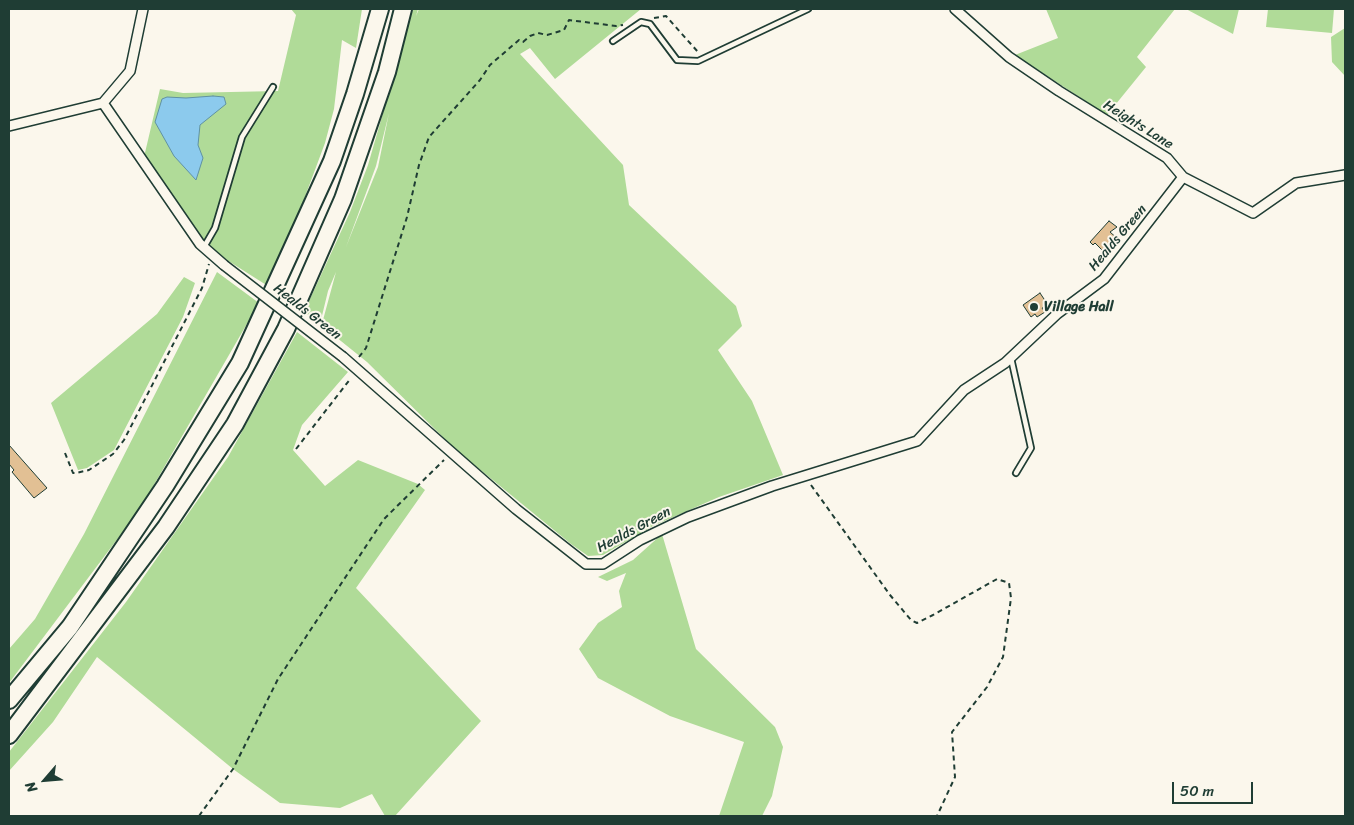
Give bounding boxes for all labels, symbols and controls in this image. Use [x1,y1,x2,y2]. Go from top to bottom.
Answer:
street label: Heights Lane [1100,97,1176,153]
street label: Healds Green [1085,201,1151,275]
street label: Healds Green [270,280,344,344]
place label: Village Hall [1044,299,1114,315]
marker: Village Hall [1028,301,1040,313]
street label: Healds Green [594,504,674,556]
north arrow [20,755,70,805]
scale bar [1174,772,1255,804]
text: N [18,777,45,797]
text: 50 m [1180,778,1214,804]

